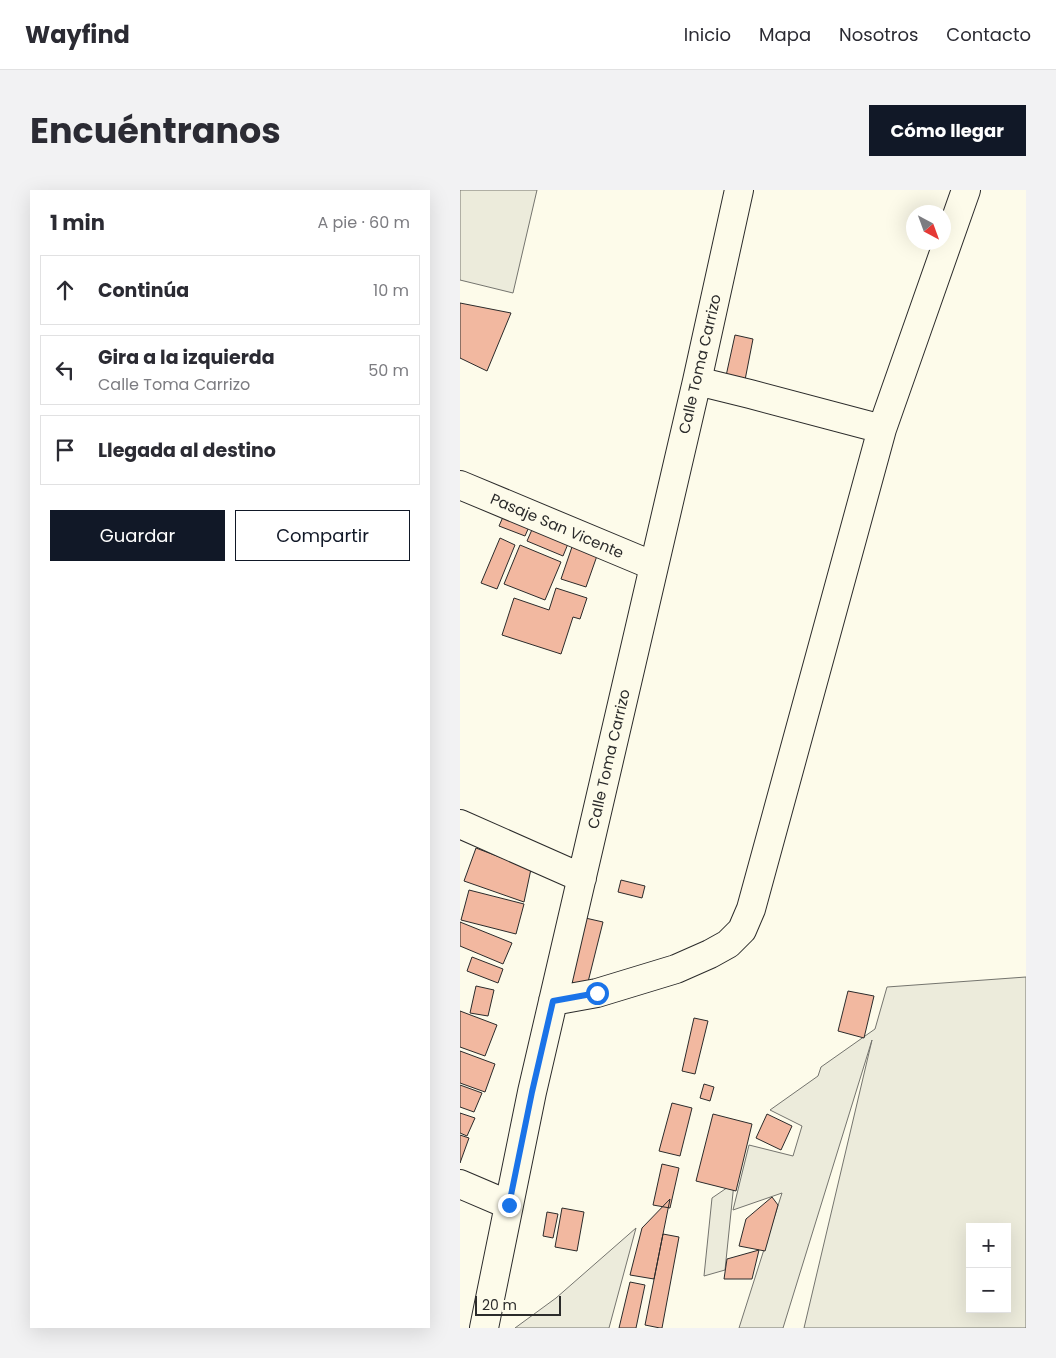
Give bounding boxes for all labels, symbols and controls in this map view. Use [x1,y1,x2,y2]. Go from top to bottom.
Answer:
text: Wayfind [25,18,130,51]
text: Inicio [684,22,731,47]
text: Mapa [759,22,811,47]
text: Nosotros [839,22,918,47]
text: Contacto [946,22,1031,47]
button: Cómo llegar [869,105,1026,156]
text: Encuéntranos [30,106,281,155]
north arrow [906,205,951,250]
text: 1 min [50,208,105,237]
text: A pie · 60 m [317,211,410,234]
icon: ahead [51,276,79,304]
text: Continúa [98,277,189,304]
text: 10 m [373,279,409,302]
street label: Calle Toma Carrizo [673,292,726,436]
text: Gira a la izquierda [98,344,275,371]
icon: left [51,356,79,384]
text: 50 m [368,359,409,382]
text: Calle Toma Carrizo [98,373,250,396]
icon: arrive [51,436,79,464]
text: Llegada al destino [98,437,276,464]
street label: Pasaje San Vicente [487,488,627,563]
button: Guardar [50,510,225,561]
button: Compartir [235,510,410,561]
street label: Calle Toma Carrizo [582,687,635,831]
route start [586,982,609,1005]
route end [498,1194,521,1217]
map controls [966,1223,1011,1313]
button: + [966,1223,1011,1268]
button: − [966,1268,1011,1313]
scale bar [475,1293,561,1316]
text: 20 m [482,1295,517,1315]

